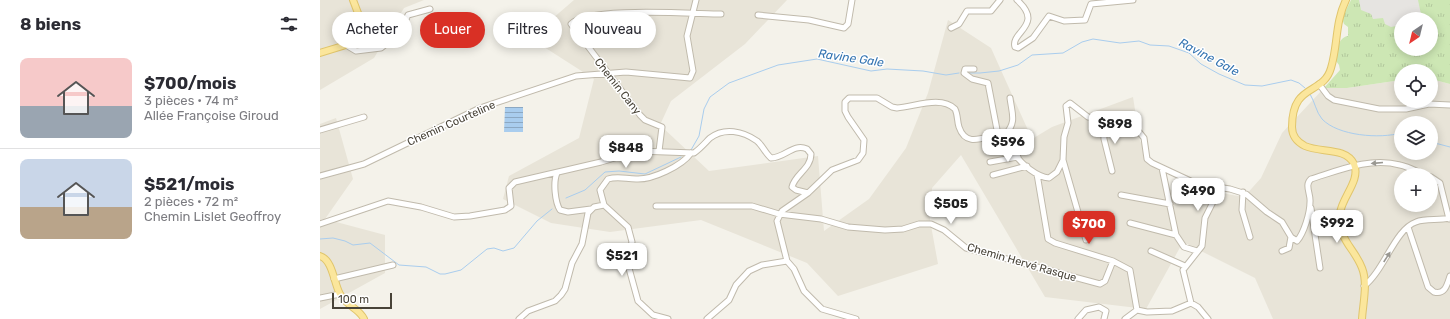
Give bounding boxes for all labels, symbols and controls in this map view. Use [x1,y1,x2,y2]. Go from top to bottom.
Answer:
chip: Acheter [332,12,412,48]
chip: Louer [420,12,485,48]
chip: Filtres [493,12,562,48]
chip: Nouveau [570,12,656,48]
north arrow [1394,12,1438,56]
map controls [1394,12,1438,212]
icon: filters [278,13,300,35]
text: 8 biens [20,14,81,34]
water label: Ravine Gale [1176,35,1242,79]
water label: Ravine Gale [817,46,885,70]
street label: Chemin Cany [592,56,644,117]
button: locate [1394,64,1438,108]
text: $700/mois [144,73,236,93]
icon: home [52,74,100,122]
text: 3 pièces · 74 m² [144,93,238,108]
street label: Chemin Courteline [405,98,497,149]
text: Allée Françoise Giroud [144,108,279,123]
pin: $898 [1091,111,1139,145]
text: $898 [1098,116,1132,131]
button: layers [1394,116,1438,160]
pin: $596 [984,129,1032,163]
text: $596 [991,134,1025,149]
pin: $848 [602,135,650,169]
text: $848 [608,140,644,155]
one-way arrow [1371,159,1383,166]
button: + [1394,168,1438,212]
text: $521/mois [144,174,234,194]
icon: home [52,175,100,223]
pin: $490 [1174,178,1222,212]
text: $490 [1181,183,1215,198]
pin: $505 [927,191,975,225]
text: 2 pièces · 72 m² [144,194,238,209]
text: $505 [934,196,968,211]
text: Chemin Lislet Geoffroy [144,209,281,224]
pin: $992 [1313,210,1361,244]
pin: $700 [1065,211,1113,245]
text: $992 [1320,215,1354,230]
text: $700 [1072,216,1106,231]
street label: Chemin Hervé Rasque [966,241,1078,284]
pin: $521 [598,243,646,277]
text: $521 [606,248,638,263]
one-way arrow [1383,252,1391,262]
scale bar [332,291,392,310]
text: 100 m [338,293,369,306]

